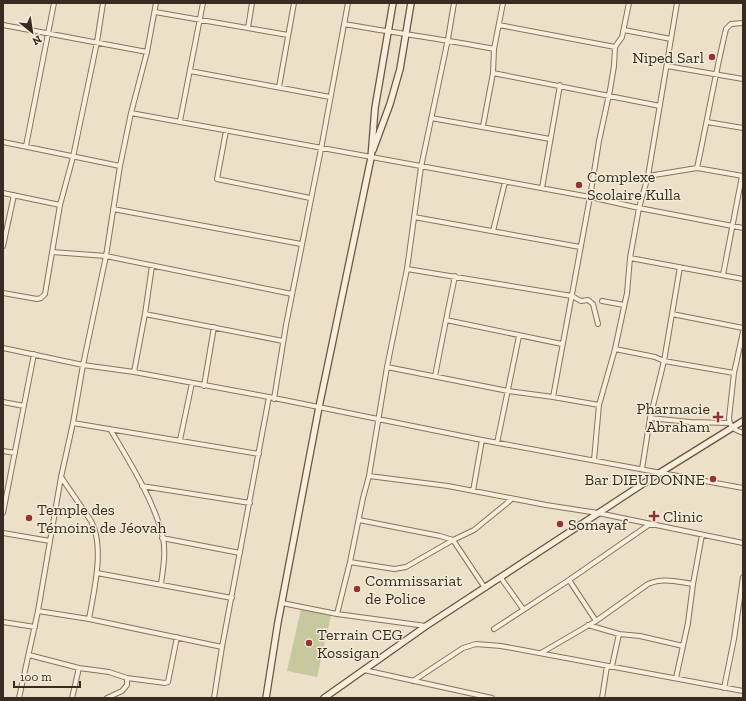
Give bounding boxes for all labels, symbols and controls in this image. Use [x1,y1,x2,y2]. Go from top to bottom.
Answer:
north arrow [12,12,52,52]
text: N [29,33,44,48]
place label: Niped Sarl [632,48,704,67]
marker: Niped Sarl [707,52,717,62]
place label: Complexe Scolaire Kulla [587,167,681,204]
marker: Complexe Scolaire Kulla [574,180,584,190]
place label: Pharmacie Abraham [636,399,710,436]
marker: Pharmacie Abraham [713,412,723,422]
place label: Bar DIEUDONNE [585,470,705,489]
marker: Bar DIEUDONNE [708,474,718,484]
place label: Temple des Témoins de Jéovah [37,500,167,537]
place label: Clinic [663,507,703,526]
marker: Clinic [648,510,660,522]
marker: Temple des Témoins de Jéovah [24,513,34,523]
place label: Somayaf [568,515,629,534]
marker: Somayaf [555,519,565,529]
place label: Commissariat de Police [365,571,462,608]
marker: Commissariat de Police [352,584,362,594]
place label: Terrain CEG Kossigan [317,625,403,662]
marker: Terrain CEG Kossigan [304,638,314,648]
scale bar [14,663,80,689]
text: 100 m [20,670,52,684]

